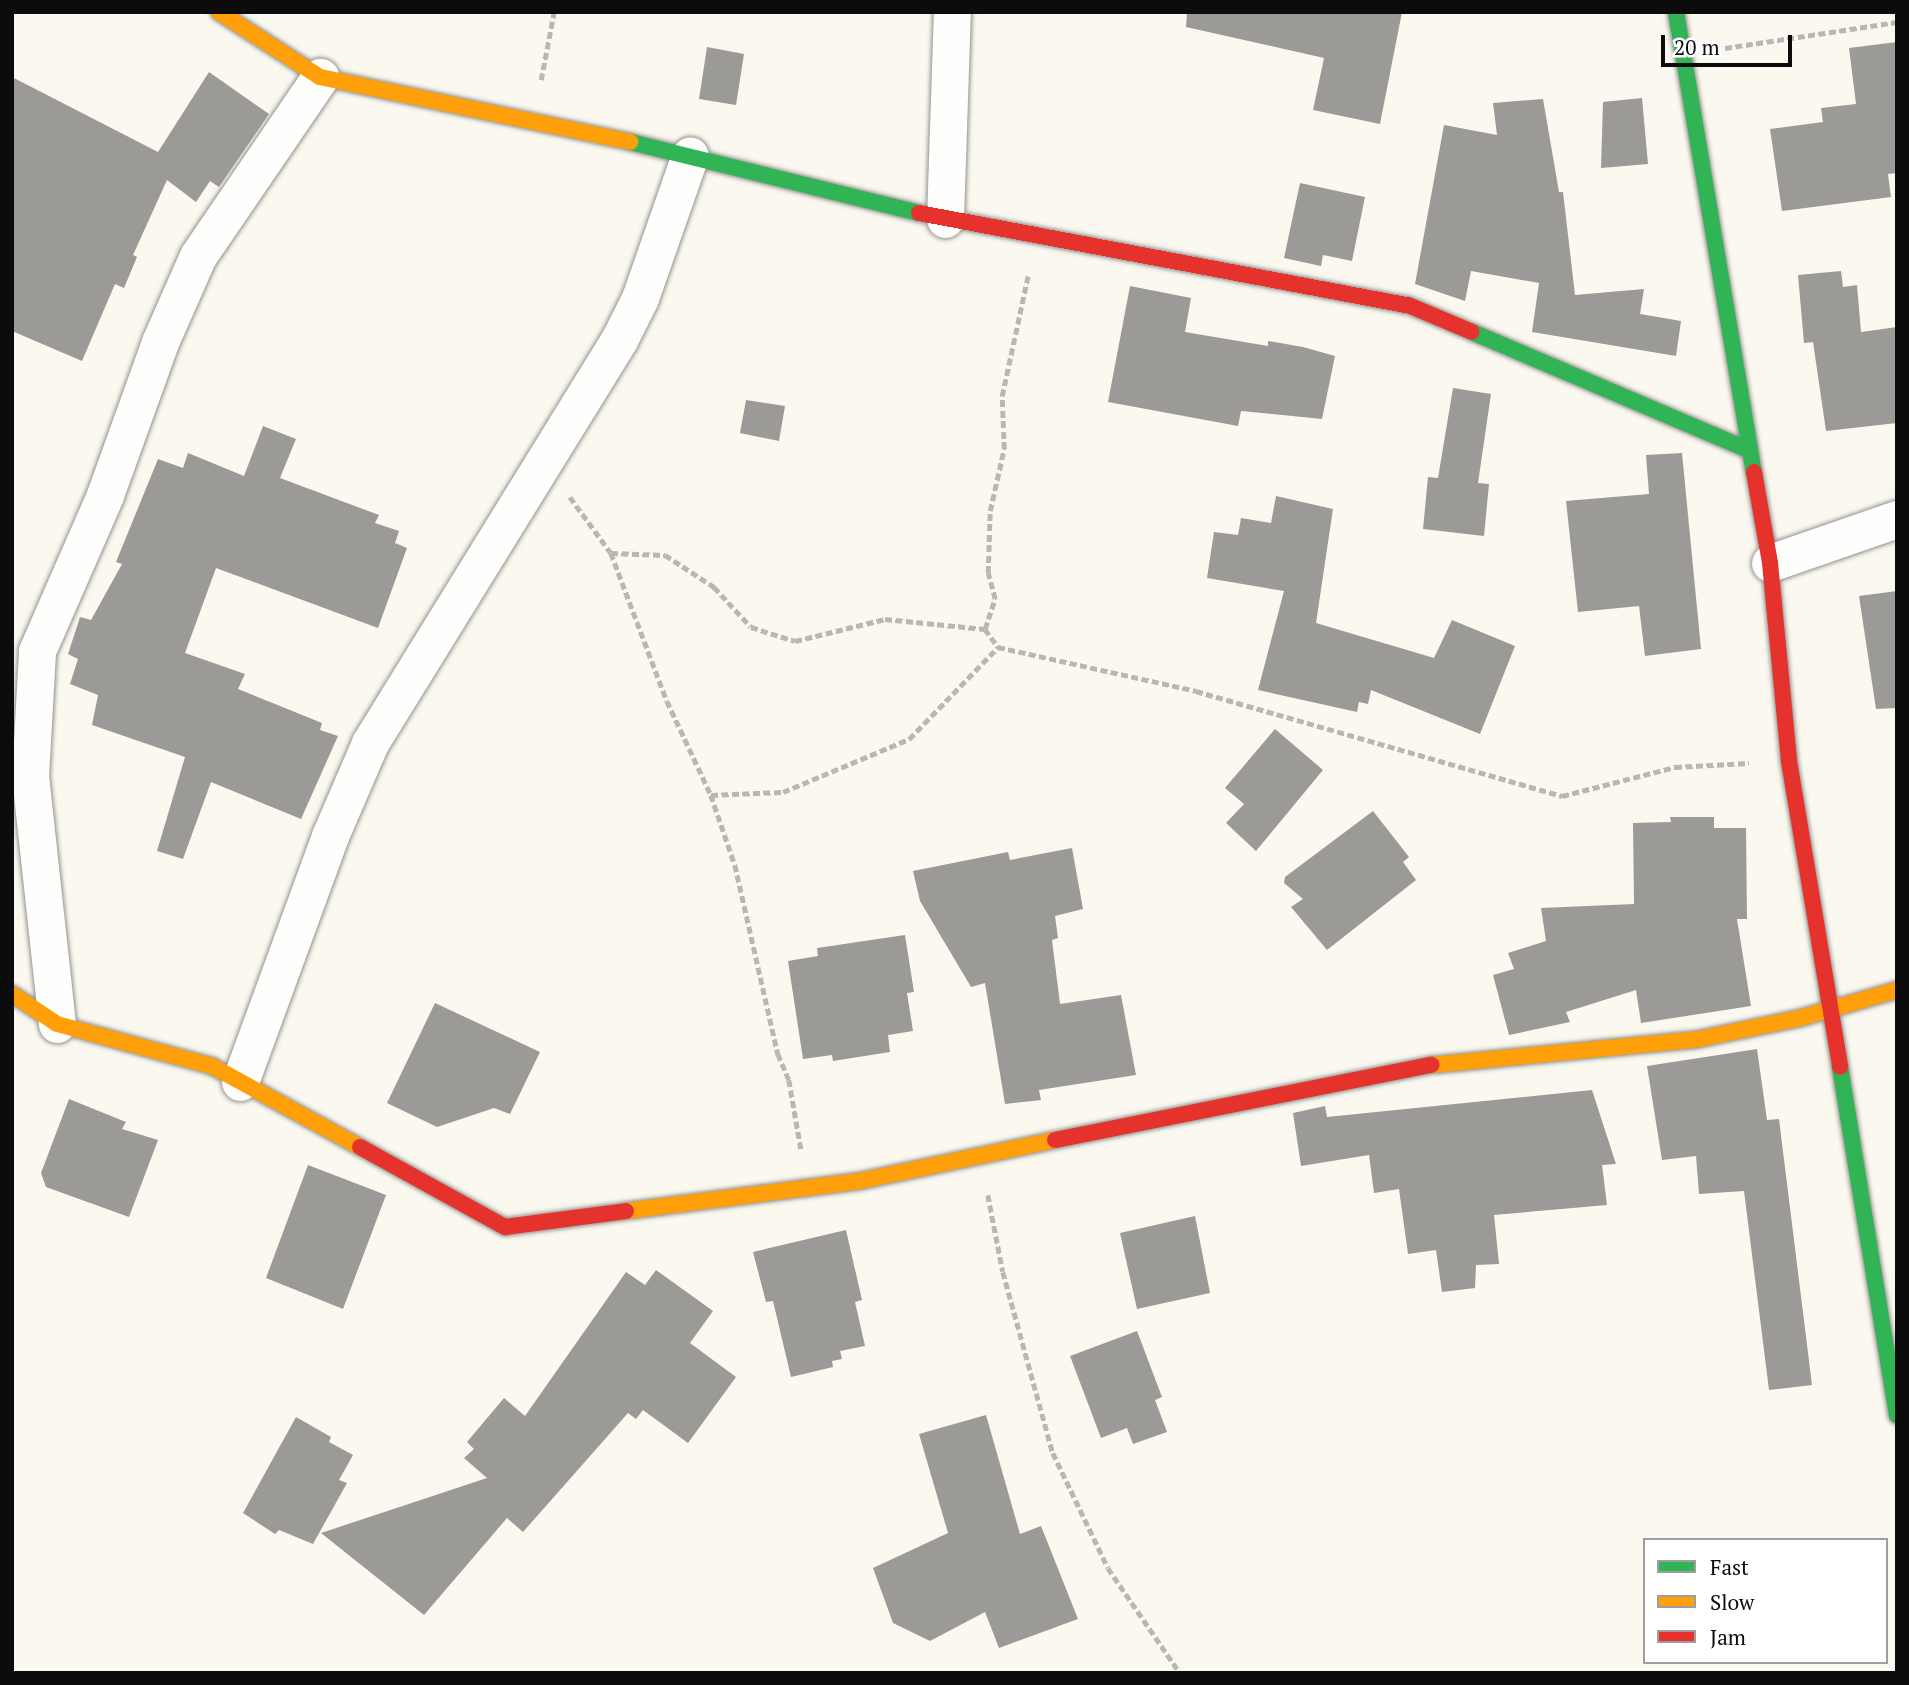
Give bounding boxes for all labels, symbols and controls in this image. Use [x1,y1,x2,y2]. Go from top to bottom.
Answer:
scale bar [1664,21,1795,65]
text: 20 m [1674,33,1720,61]
legend [1643,1538,1888,1664]
text: Fast [1710,1553,1749,1581]
text: Slow [1710,1588,1754,1616]
text: Jam [1710,1623,1746,1651]

